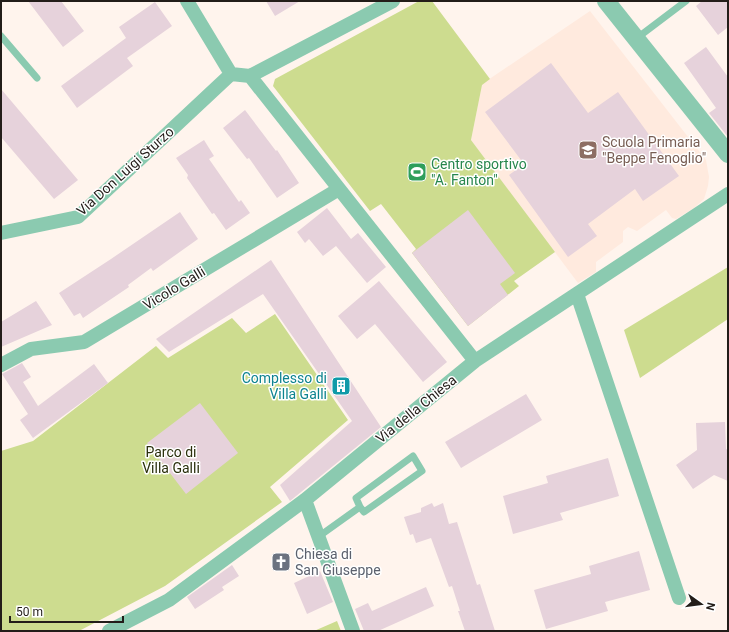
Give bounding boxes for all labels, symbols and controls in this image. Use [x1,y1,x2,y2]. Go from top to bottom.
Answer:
street label: Via Don Luigi Sturzo [73,123,177,219]
place label: Scuola Primaria "Beppe Fenoglio" [602,134,706,166]
school or university icon: Scuola Primaria "Beppe Fenoglio" [577,139,599,161]
place label: Centro sportivo "A. Fanton" [431,156,527,188]
sports icon: Centro sportivo "A. Fanton" [406,161,428,183]
street label: Vicolo Galli [140,263,208,313]
place label: Complesso di Villa Galli [242,370,327,402]
street label: Via della Chiesa [372,372,460,446]
building icon: Complesso di Villa Galli [330,375,352,397]
park label: Parco di Villa Galli [142,444,200,476]
place label: Chiesa di San Giuseppe [295,546,381,578]
church icon: Chiesa di San Giuseppe [270,551,292,573]
north arrow [681,584,721,624]
scale bar [10,598,123,624]
text: N [703,601,717,612]
text: 50 m [16,605,43,619]

